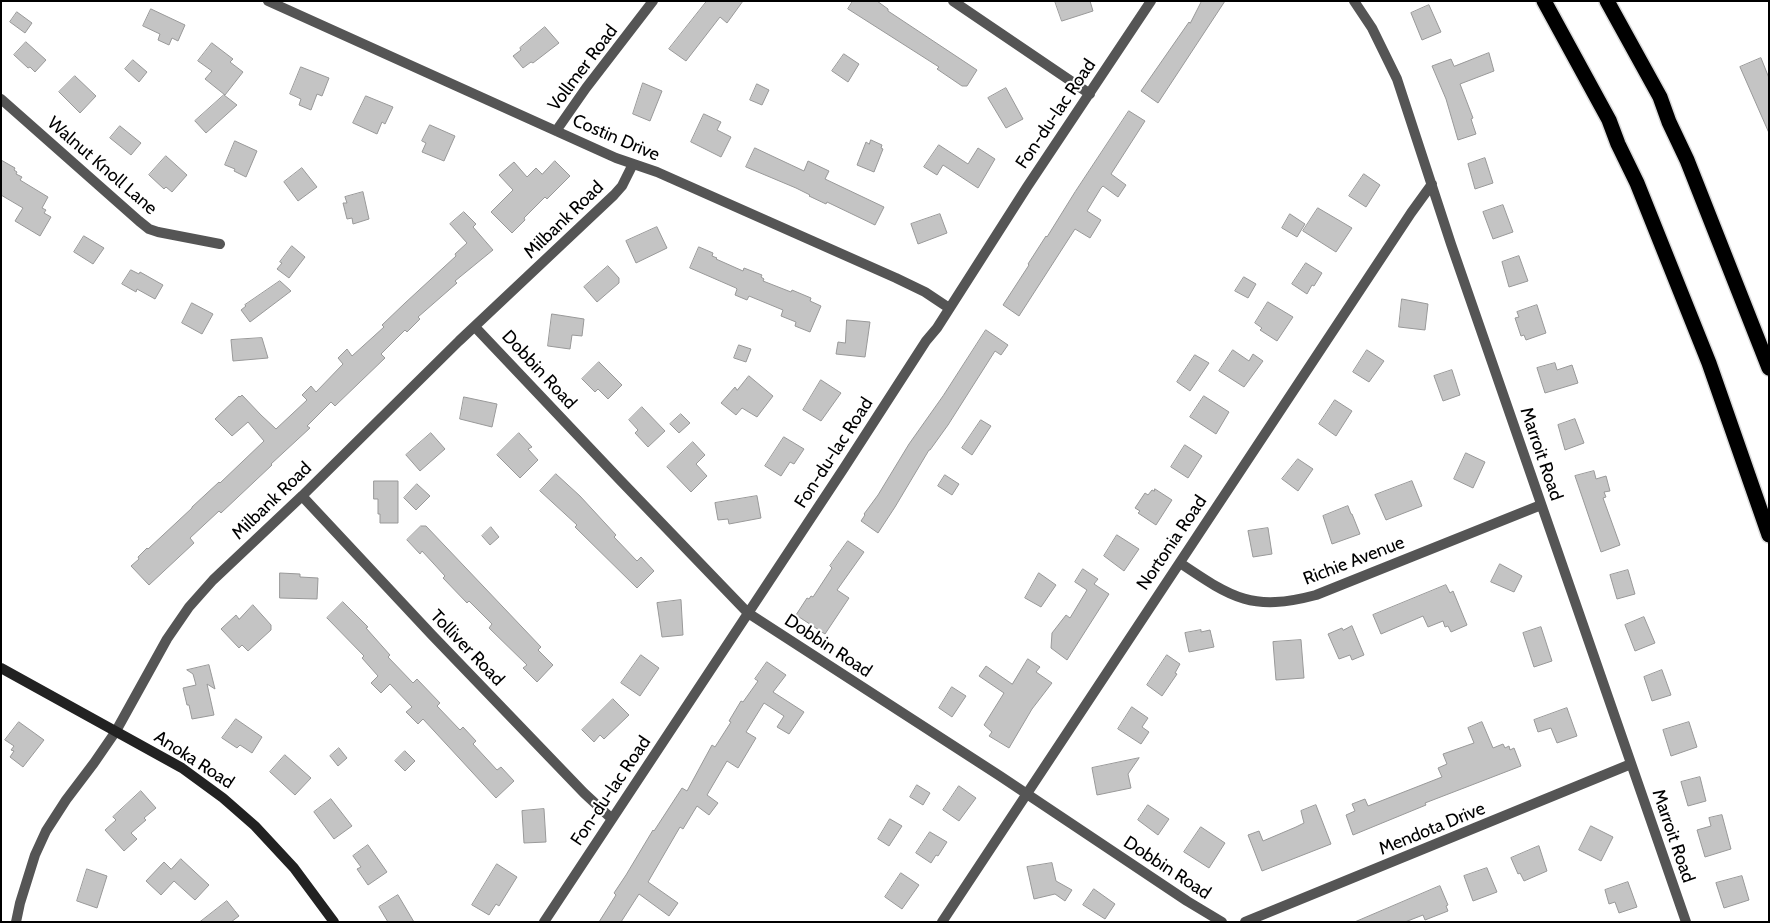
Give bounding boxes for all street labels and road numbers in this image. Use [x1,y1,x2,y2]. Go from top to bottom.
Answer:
street label: Vollmer Road [544,21,622,115]
street label: Fon-du-lac Road [1011,55,1101,173]
street label: Costin Drive [569,110,663,166]
street label: Walnut Knoll Lane [43,112,161,220]
street label: Milbank Road [520,177,608,263]
street label: Dobbin Road [497,326,581,414]
street label: Fon-du-lac Road [790,394,878,512]
street label: Marroit Road [1515,405,1567,503]
street label: Milbank Road [228,458,316,544]
street label: Nortonia Road [1132,492,1212,594]
street label: Richie Avenue [1300,532,1408,590]
street label: Tolliver Road [426,606,508,690]
street label: Dobbin Road [780,610,876,682]
street label: Anoka Road [150,726,238,794]
street label: Fon-du-lac Road [566,732,656,850]
street label: Marroit Road [1647,787,1699,885]
street label: Mendota Drive [1376,798,1488,860]
street label: Dobbin Road [1119,832,1215,904]

